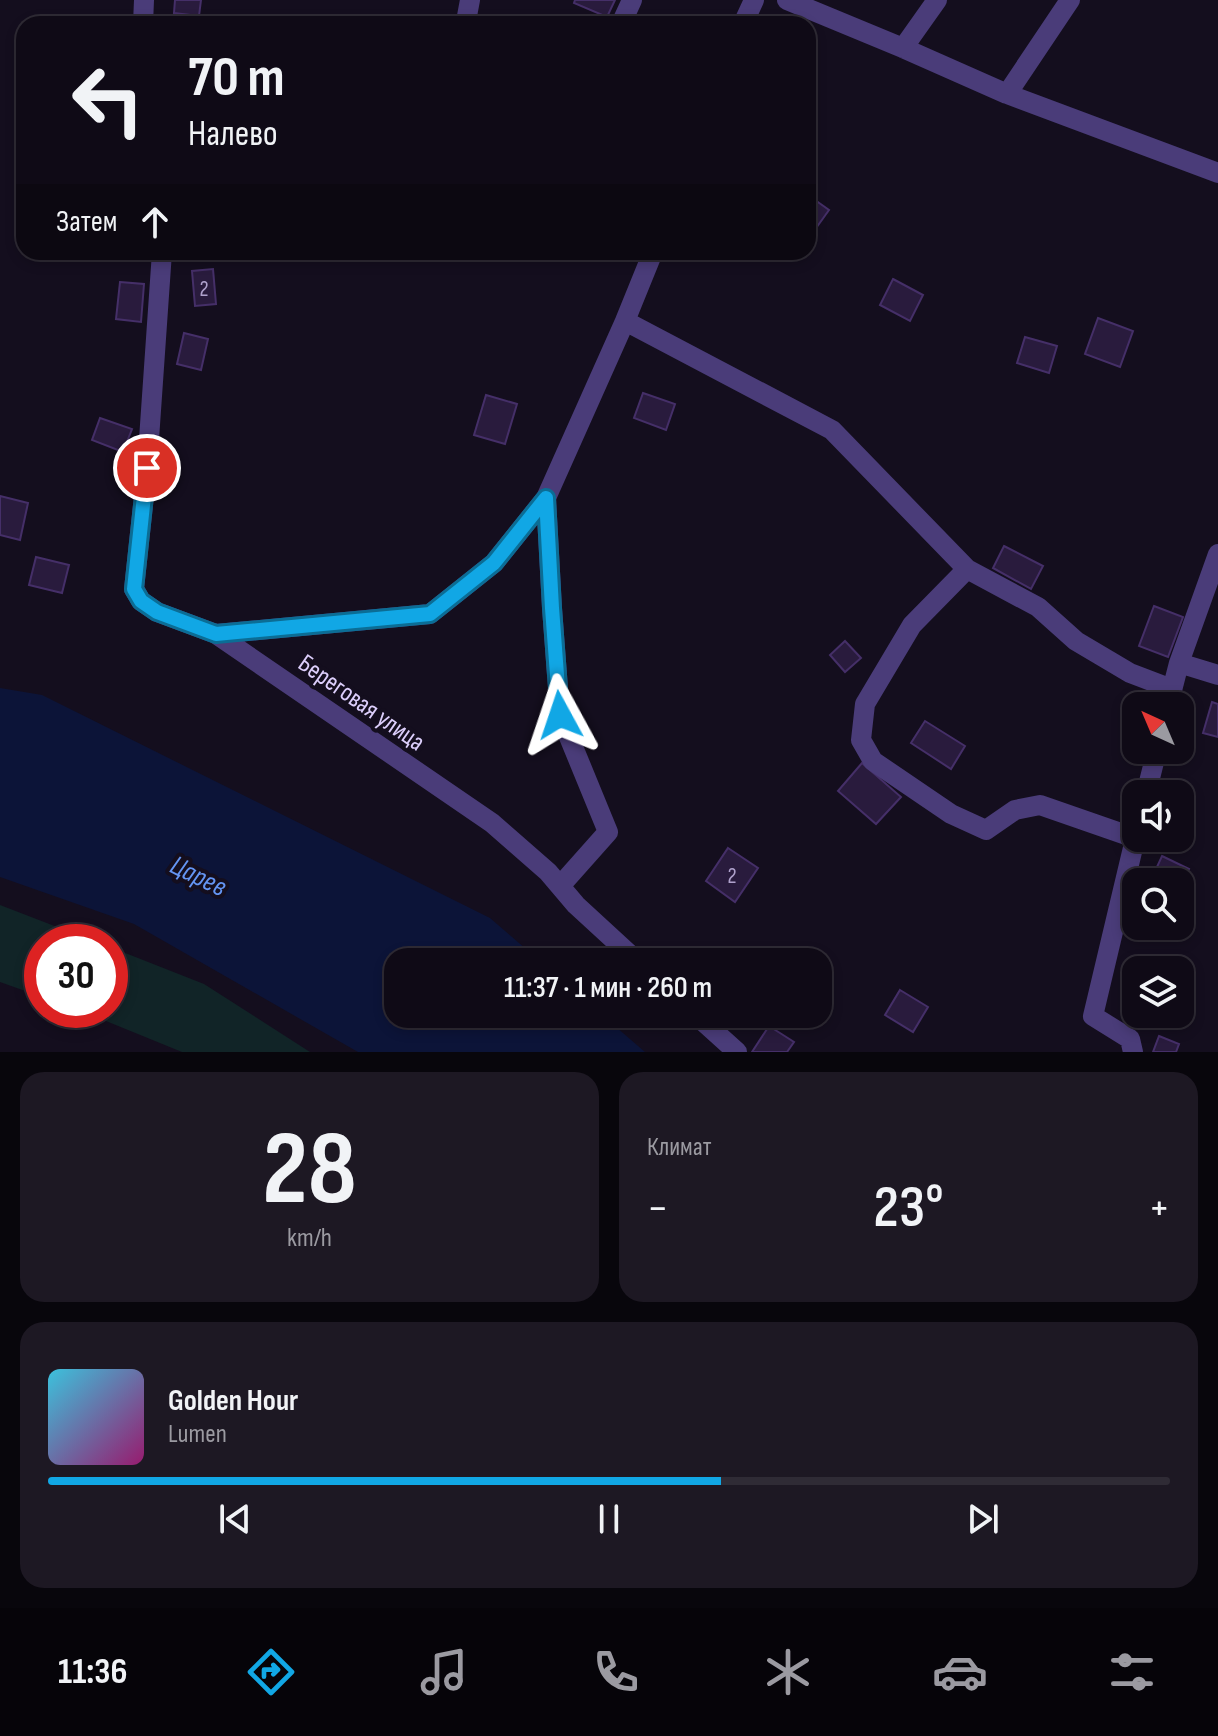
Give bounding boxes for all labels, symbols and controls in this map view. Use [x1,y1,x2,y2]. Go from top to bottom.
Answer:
text: 70 m [188,45,285,112]
icon: left [56,48,160,152]
text: Налево [188,113,278,156]
icon: ahead [133,200,177,244]
text: Затем [56,204,117,240]
house number: 2 [199,276,209,303]
pin [113,434,181,502]
icon: arrive [125,446,169,490]
street label: Береговая улица [292,648,430,758]
position arrow [518,673,602,757]
north arrow [1122,692,1194,764]
map controls [1122,692,1194,1028]
button: sound [1122,780,1194,852]
water label: Царев [165,849,232,904]
house number: 2 [727,863,737,890]
button: search [1122,868,1194,940]
speed limit sign: 30 [24,924,128,1028]
button: layers [1122,956,1194,1028]
text: 11:37 · 1 мин · 260 m [504,970,712,1006]
text: 28 [262,1108,357,1233]
text: Климат [647,1132,711,1163]
text: 23° [873,1172,944,1244]
text: − [647,1182,669,1235]
text: + [1148,1182,1170,1235]
text: km/h [287,1223,332,1254]
text: Golden Hour [168,1383,298,1419]
text: Lumen [168,1419,227,1450]
icon: previous [213,1497,257,1541]
icon: pause [587,1497,631,1541]
icon: next [961,1497,1005,1541]
icon: directions [243,1644,299,1700]
icon: music [416,1644,472,1700]
icon: phone [588,1644,644,1700]
icon: climate [760,1644,816,1700]
icon: car [932,1644,988,1700]
icon: filters [1104,1644,1160,1700]
text: 11:36 [58,1651,127,1694]

